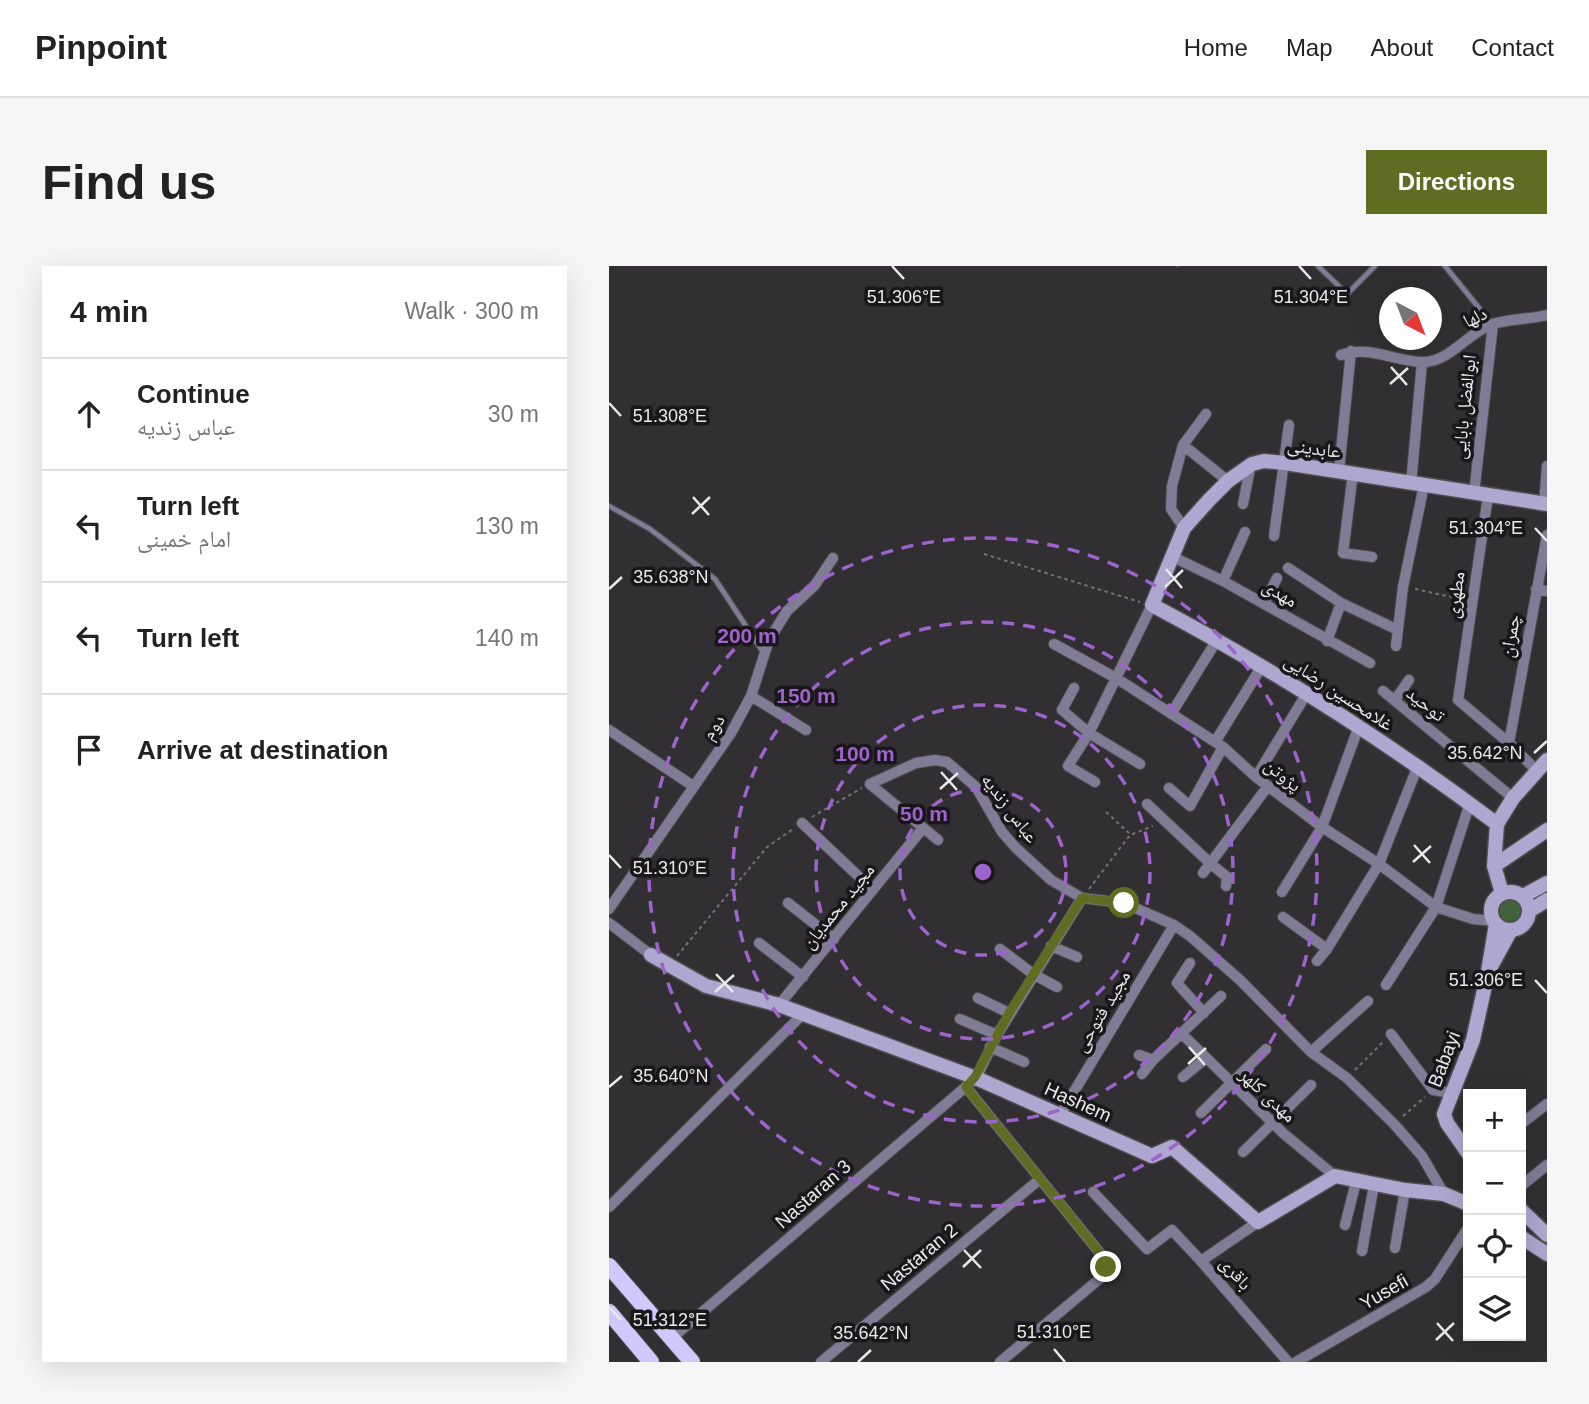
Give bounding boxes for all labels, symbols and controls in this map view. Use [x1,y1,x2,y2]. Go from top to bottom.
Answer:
text: Pinpoint [35,29,167,66]
text: Home [1184,34,1248,61]
text: Map [1286,34,1333,61]
text: About [1371,34,1433,61]
text: Contact [1471,34,1554,61]
button: Directions [1366,150,1547,214]
text: Find us [42,155,216,209]
text: 51.306°E [867,287,941,307]
text: 51.304°E [1274,287,1348,307]
north arrow [1379,287,1442,350]
text: 4 min [70,295,148,328]
text: Walk · 300 m [404,298,539,324]
street label: دلها [1460,302,1491,333]
street label: ابوالفضل بابایی [1448,353,1481,461]
text: Continue [137,379,250,409]
icon: ahead [70,395,108,433]
text: 30 m [488,401,539,427]
text: 51.308°E [633,406,707,426]
text: عباس زندیه [137,414,235,440]
street label: عابدینی [1286,434,1342,463]
text: Turn left [137,491,239,521]
icon: left [70,507,108,545]
text: 130 m [475,513,539,539]
text: 51.304°E [1449,518,1523,538]
text: امام خمینی [137,526,231,552]
text: 35.638°N [633,567,709,587]
street label: مطهری [1441,570,1470,620]
street label: مهدی [1258,575,1301,612]
street label: چمران [1496,613,1525,659]
icon: left [70,619,108,657]
text: Turn left [137,623,239,653]
text: 200 m [717,624,777,647]
text: 140 m [475,625,539,651]
street label: غلامحسین رضایی [1280,649,1397,736]
street label: توحید [1402,682,1450,727]
text: 150 m [776,684,836,707]
street label: دوم [697,710,731,745]
icon: arrive [70,731,108,769]
text: Arrive at destination [137,735,388,765]
text: 100 m [835,742,895,765]
text: 35.642°N [1447,743,1523,763]
street label: پژوتن [1260,754,1306,797]
street label: عباس زندیه [976,769,1043,848]
text: 50 m [900,802,948,825]
text: 51.310°E [633,858,707,878]
street label: مجید محمدیان [797,859,879,953]
centre of rings [971,860,995,884]
route start [1108,887,1139,918]
street label: مجید فتوحی [1069,966,1135,1056]
text: 51.306°E [1449,970,1523,990]
street label: Babayi [1424,1028,1464,1090]
street label: مهدی کلهر [1234,1063,1301,1127]
text: 35.640°N [633,1066,709,1086]
street label: Hashem [1041,1078,1115,1126]
map controls [1463,1089,1526,1341]
button: + [1463,1089,1526,1152]
button: − [1463,1152,1526,1215]
street label: Nastaran 3 [771,1156,855,1232]
button: locate [1463,1215,1526,1278]
street label: Nastaran 2 [877,1219,961,1295]
route end [1090,1251,1121,1282]
street label: باقری [1215,1252,1256,1295]
street label: Yusefi [1356,1270,1412,1314]
button: layers [1463,1278,1526,1341]
text: 51.312°E [633,1310,707,1330]
text: 51.310°E [1017,1322,1091,1342]
text: 35.642°N [833,1323,909,1343]

